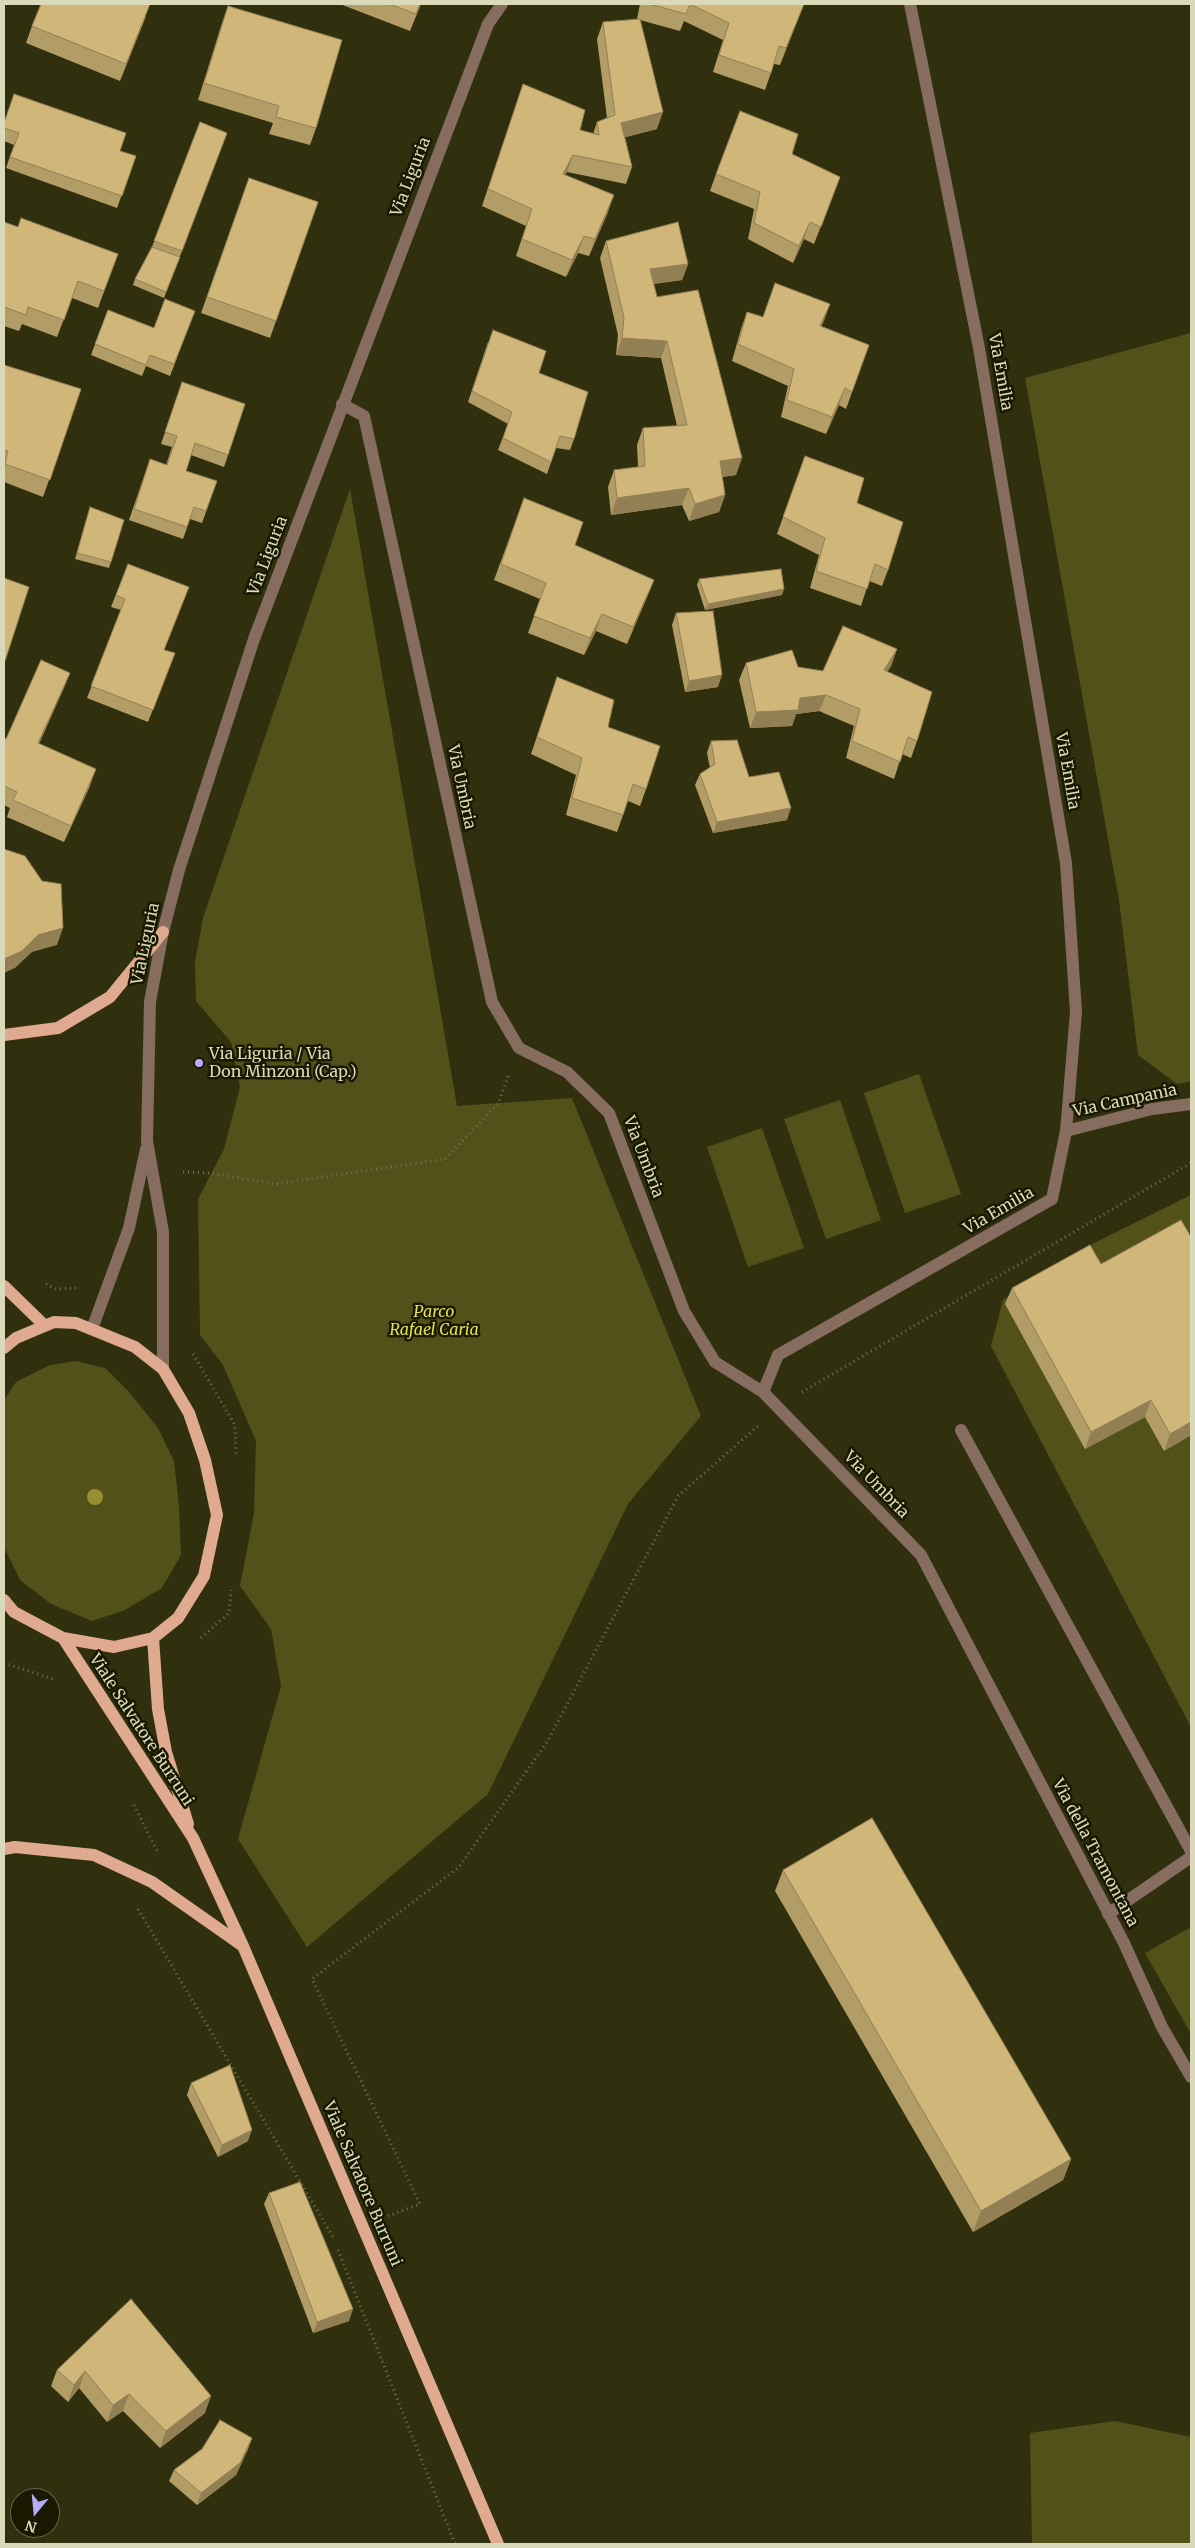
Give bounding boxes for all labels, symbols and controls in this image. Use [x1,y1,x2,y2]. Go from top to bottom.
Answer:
street label: Via Liguria [387,135,435,219]
street label: Via Emilia [984,332,1016,412]
street label: Via Liguria [244,514,292,598]
street label: Via Emilia [1051,731,1083,811]
street label: Via Umbria [443,743,479,831]
street label: Via Liguria [128,901,164,987]
place label: Via Liguria / Via Don Minzoni (Cap.) [209,1044,357,1082]
marker: Via Liguria / Via Don Minzoni (Cap.) [193,1057,205,1069]
street label: Via Campania [1071,1081,1179,1121]
street label: Via Umbria [619,1113,667,1201]
street label: Via Emilia [960,1183,1038,1239]
park label: Parco Rafael Caria [389,1302,479,1340]
street label: Via Umbria [839,1447,913,1523]
street label: Viale Salvatore Burruni [85,1650,197,1810]
street label: Via della Tramontana [1048,1776,1142,1930]
street label: Viale Salvatore Burruni [319,2099,405,2269]
north arrow [10,2488,60,2538]
text: N [23,2516,39,2537]

